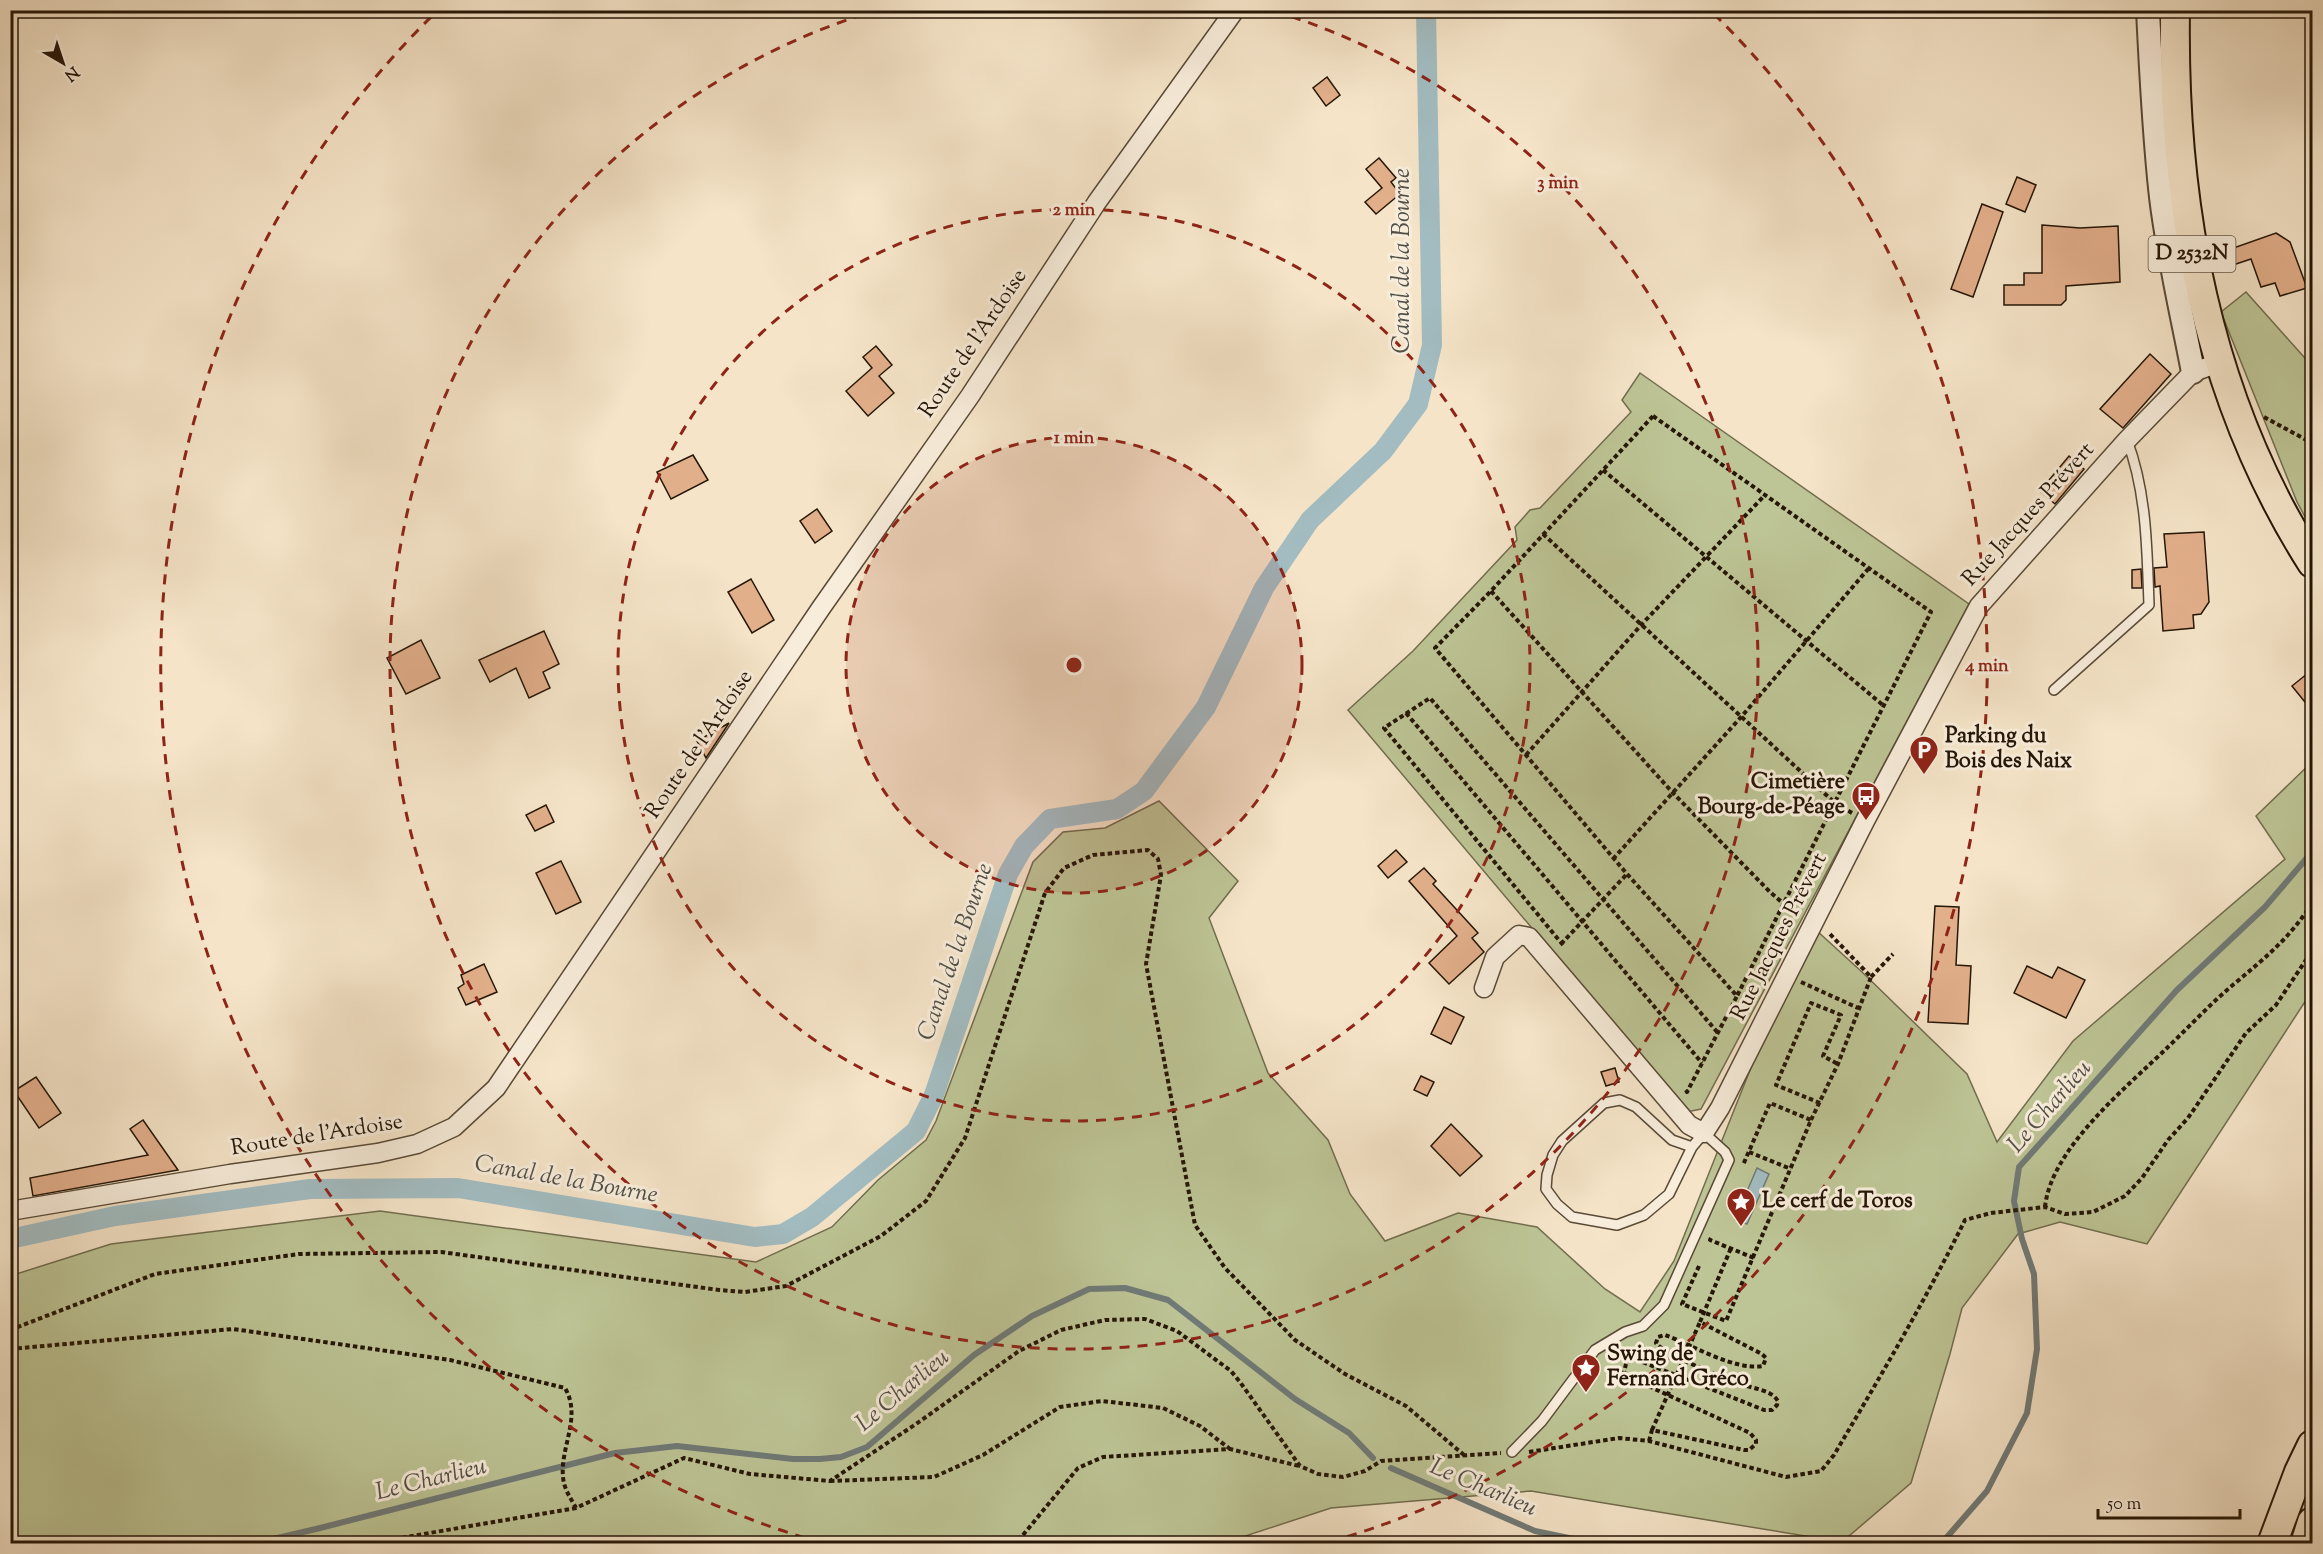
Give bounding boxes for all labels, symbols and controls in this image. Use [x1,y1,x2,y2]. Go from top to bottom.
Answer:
north arrow [33,33,93,93]
text: N [58,60,83,86]
water label: Canal de la Bourne [1386,168,1420,354]
text: 3 min [1537,171,1579,197]
text: 2 min [1053,198,1096,224]
road number: D 2532N [2148,236,2236,272]
street label: Route de l'Ardoise [912,263,1036,425]
text: 1 min [1054,426,1095,452]
street label: Rue Jacques Prévert [1955,435,2103,594]
text: 4 min [1964,654,2009,680]
centre of rings [1064,655,1084,675]
street label: Route de l'Ardoise [638,664,762,826]
place label: Parking du Bois des Naix [1945,721,2072,778]
parking icon: Parking du Bois des Naix [1908,734,1940,776]
place label: Cimetière Bourg-de-Péage [1698,767,1845,824]
bus stop icon: Cimetière Bourg-de-Péage [1850,780,1882,822]
street label: Rue Jacques Prévert [1724,847,1836,1026]
water label: Canal de la Bourne [910,859,1002,1045]
water label: Le Charlieu [2000,1053,2100,1161]
street label: Route de l'Ardoise [229,1107,405,1165]
water label: Canal de la Bourne [472,1147,660,1213]
place icon: Le cerf de Toros [1725,1186,1757,1228]
place label: Le cerf de Toros [1762,1186,1913,1218]
place label: Swing de Fernand Gréco [1607,1339,1749,1396]
water label: Le Charlieu [849,1341,958,1440]
place icon: Swing de Fernand Gréco [1570,1352,1602,1394]
water label: Le Charlieu [372,1450,490,1510]
water label: Le Charlieu [1424,1450,1542,1526]
scale bar [2098,1482,2240,1520]
text: 50 m [2106,1492,2142,1518]

